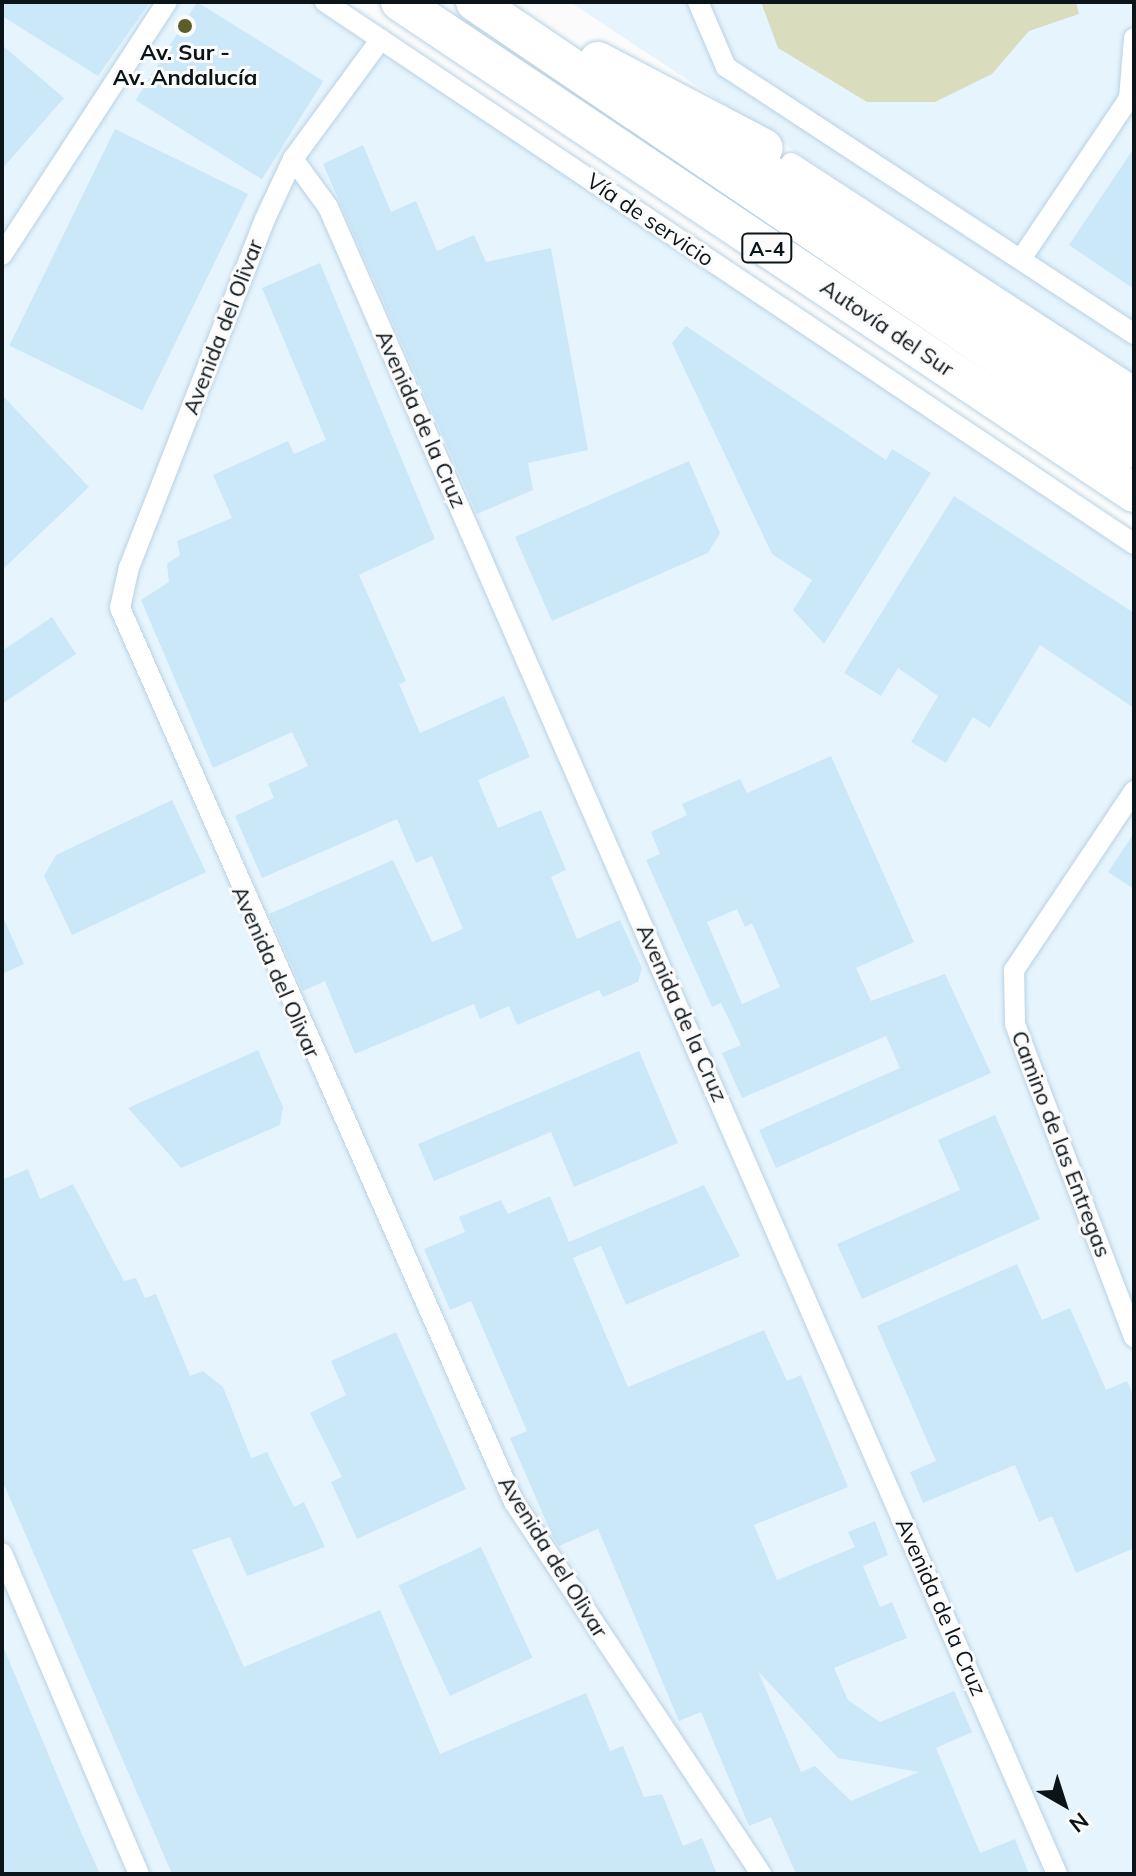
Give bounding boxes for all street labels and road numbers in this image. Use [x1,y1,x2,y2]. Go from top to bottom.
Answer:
street label: Vía de servicio [581,168,719,272]
road number: A-4 [741,232,793,264]
street label: Avenida del Olivar [177,236,269,418]
street label: Autovía del Sur [815,274,959,382]
street label: Avenida de la Cruz [370,326,472,512]
street label: Avenida del Olivar [226,882,326,1062]
street label: Avenida de la Cruz [631,920,733,1106]
street label: Camino de las Entregas [1006,1027,1116,1261]
street label: Avenida del Olivar [493,1471,613,1643]
street label: Avenida de la Cruz [890,1514,992,1700]

